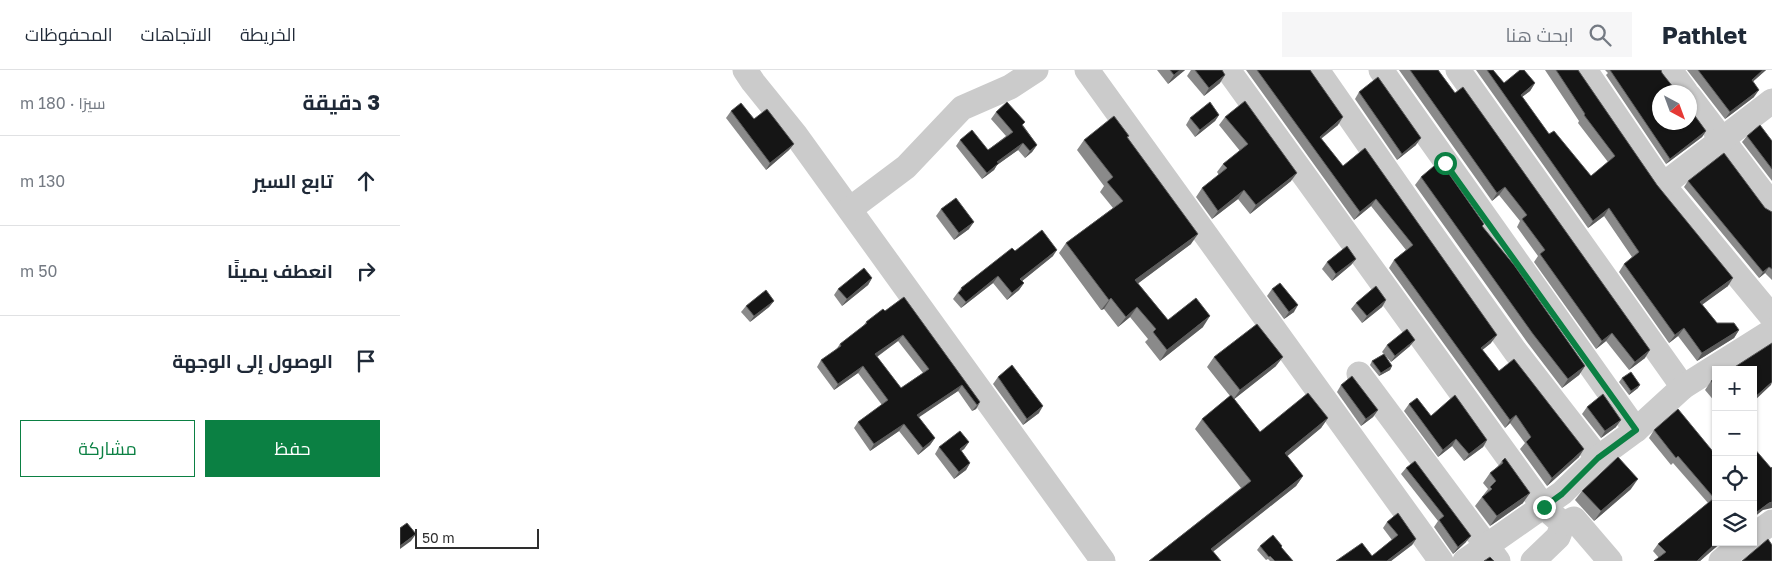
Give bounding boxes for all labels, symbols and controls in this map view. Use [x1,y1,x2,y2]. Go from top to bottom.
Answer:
search box [1282,12,1632,57]
text: Pathlet [1662,20,1747,49]
icon: search [1586,21,1614,49]
text: المحفوظات [25,23,113,45]
text: الاتجاهات [141,23,212,45]
text: الخريطة [240,23,296,45]
text: ابحث هنا [1505,23,1574,46]
north arrow [1652,85,1697,130]
text: 3 دقيقة [303,89,380,115]
text: سيرًا · 180 m [20,93,105,113]
route start [1434,152,1457,175]
icon: ahead [352,167,380,195]
text: تابع السير [253,169,333,192]
text: 130 m [20,171,65,191]
icon: right [352,257,380,285]
text: انعطف يمينًا [227,259,333,282]
text: 50 m [20,261,57,281]
icon: arrive [352,347,380,375]
text: الوصول إلى الوجهة [172,349,333,372]
map controls [1712,366,1757,546]
button: + [1712,366,1757,411]
button: − [1712,411,1757,456]
button: مشاركة [20,420,195,477]
button: حفظ [205,420,380,477]
button: locate [1712,456,1757,501]
route end [1533,496,1556,519]
button: layers [1712,501,1757,546]
scale bar [415,526,539,549]
text: 50 m [422,529,455,546]

